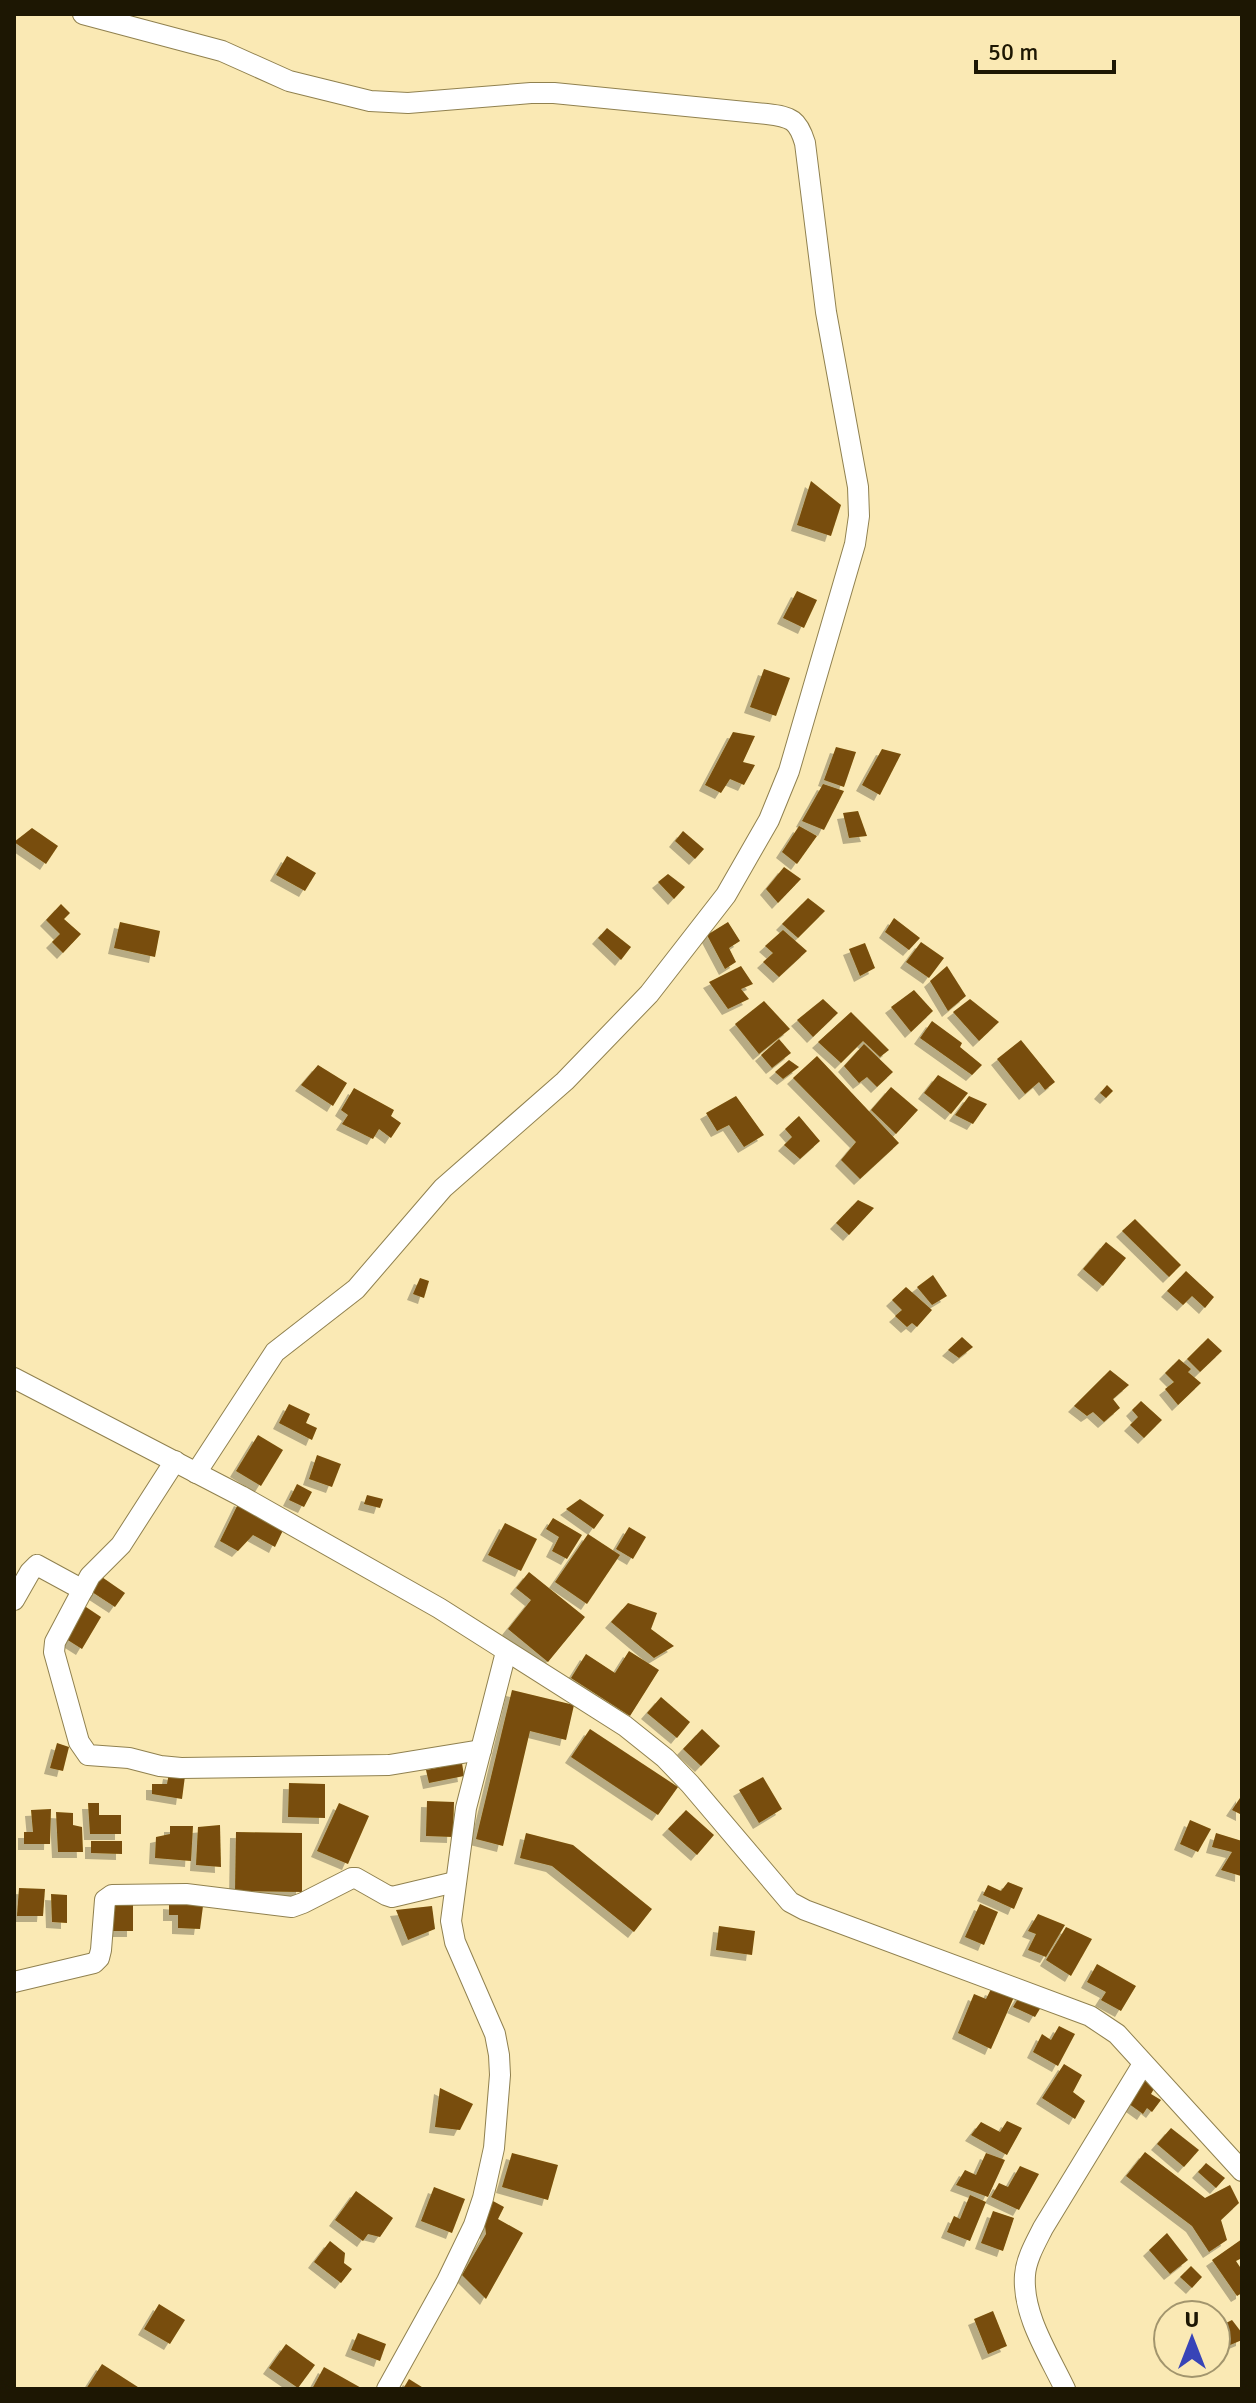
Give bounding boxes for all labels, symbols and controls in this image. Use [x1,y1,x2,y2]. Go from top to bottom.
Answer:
scale bar [976,24,1114,74]
text: 50 m [988,37,1038,67]
north arrow [1152,2299,1232,2379]
text: U [1185,2306,1199,2333]

